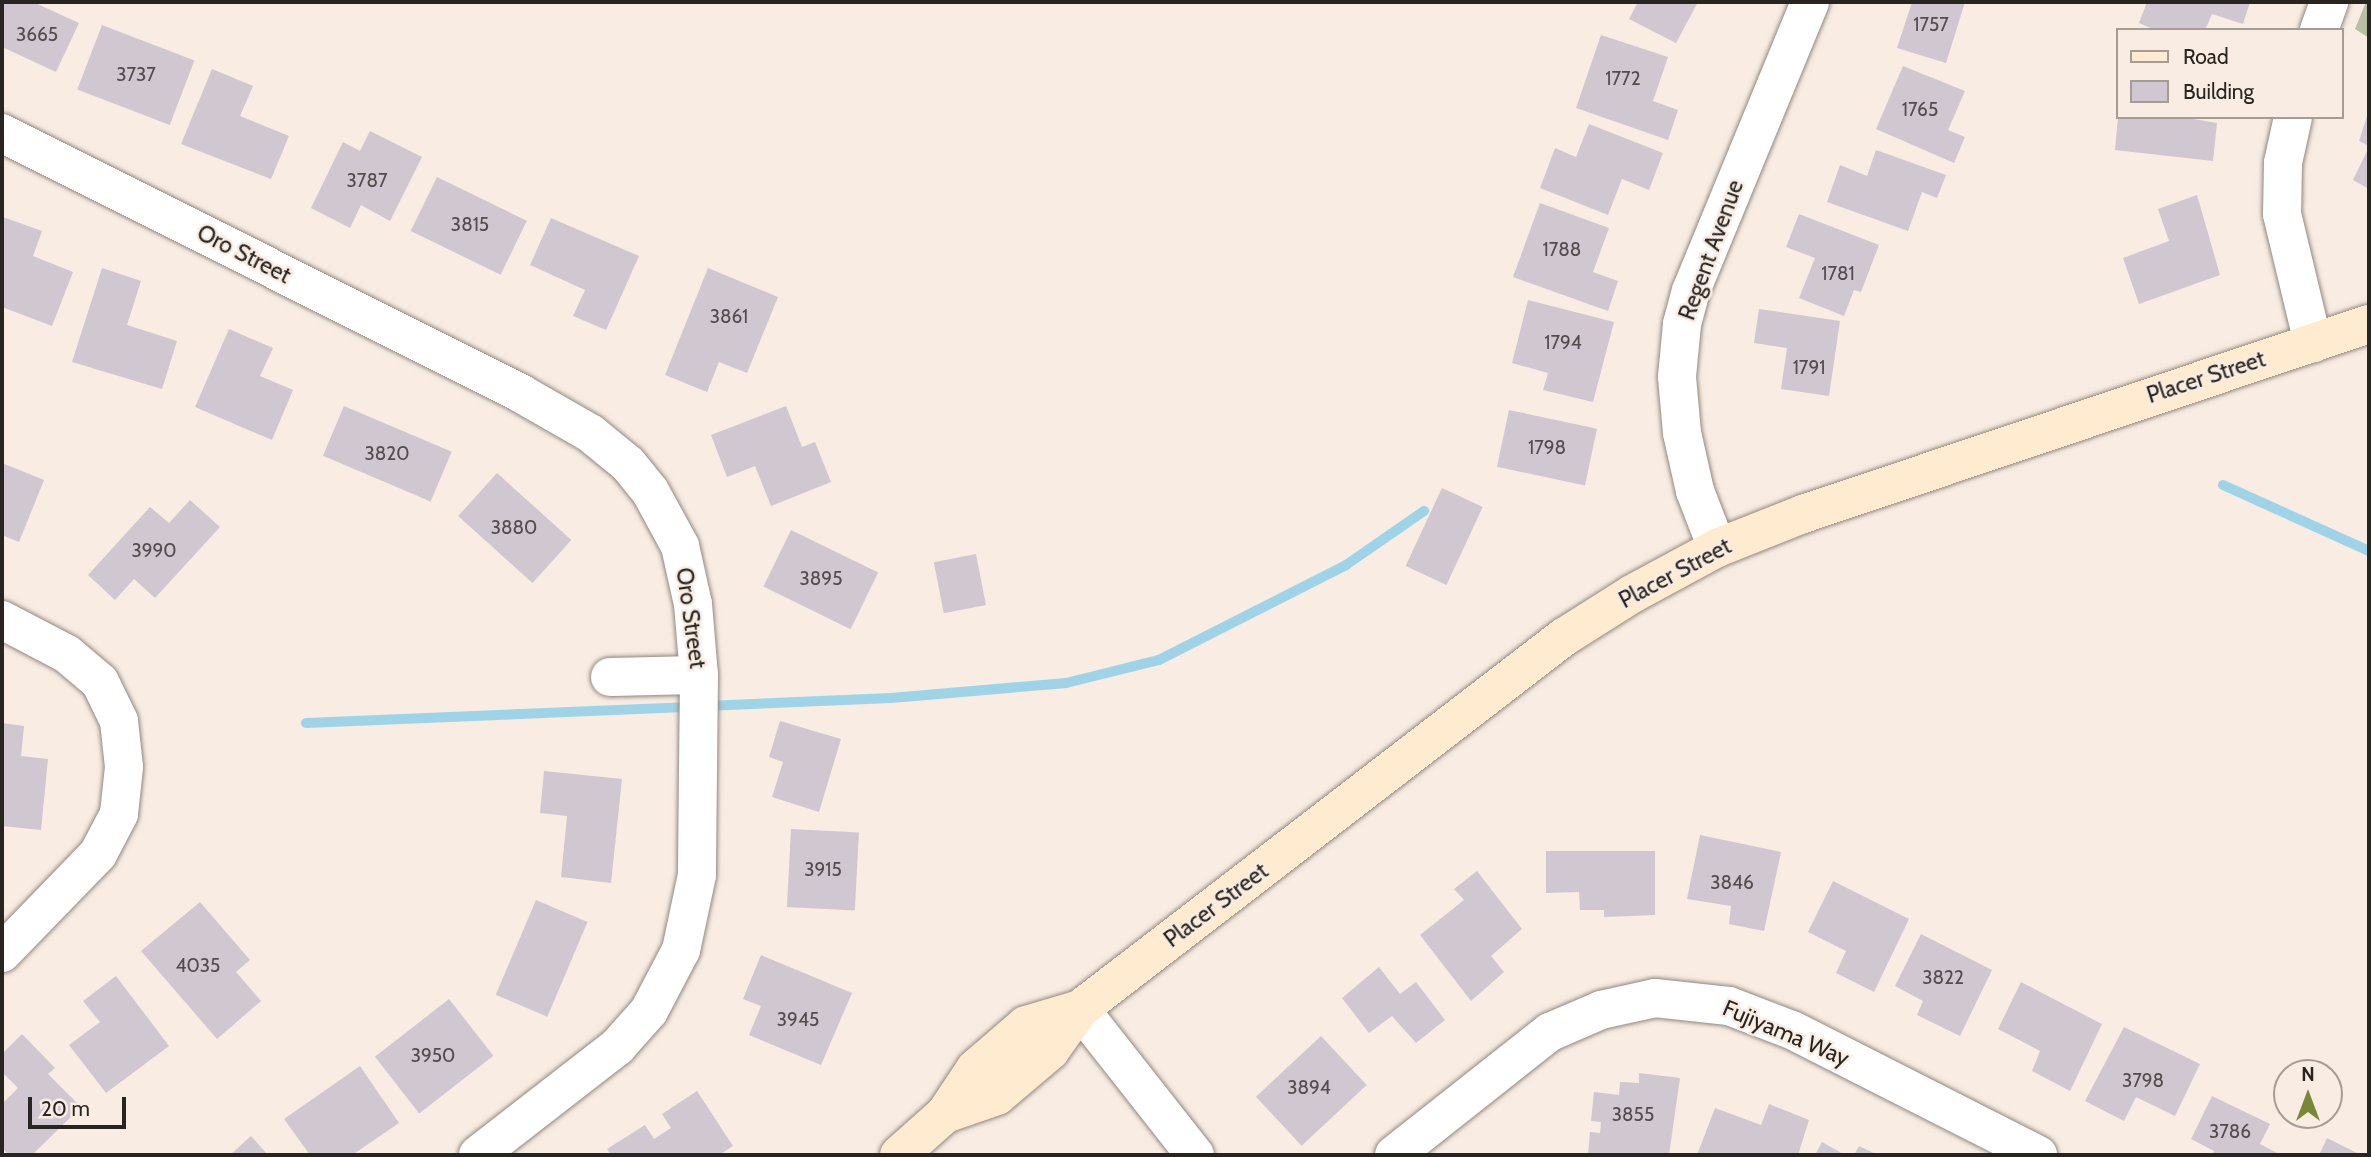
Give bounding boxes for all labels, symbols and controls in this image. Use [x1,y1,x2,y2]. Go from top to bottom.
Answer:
house number: 1757 [1913,14,1949,36]
house number: 3665 [16,24,58,46]
legend [2116,28,2343,119]
text: Road [2183,44,2229,69]
house number: 3737 [116,64,156,86]
house number: 1772 [1605,68,1641,90]
text: Building [2183,79,2254,104]
house number: 1765 [1902,99,1938,121]
house number: 3787 [347,170,387,192]
street label: Regent Avenue [1673,176,1749,324]
house number: 3815 [451,214,489,236]
street label: Oro Street [193,219,295,289]
house number: 1788 [1543,239,1581,261]
house number: 1781 [1821,263,1855,285]
house number: 3861 [710,306,748,328]
house number: 1794 [1544,332,1582,354]
street label: Placer Street [2143,345,2269,409]
house number: 1791 [1793,357,1825,379]
house number: 1798 [1528,437,1566,459]
house number: 3820 [364,443,410,465]
house number: 3880 [491,517,537,539]
street label: Placer Street [1614,532,1736,614]
house number: 3990 [131,540,177,562]
street label: Oro Street [670,566,712,670]
house number: 3895 [800,568,842,590]
street label: Placer Street [1159,857,1273,953]
house number: 3915 [804,859,842,881]
house number: 3846 [1710,872,1754,894]
house number: 4035 [176,955,220,977]
house number: 3822 [1922,967,1964,989]
street label: Fujiyama Way [1719,994,1853,1072]
house number: 3945 [777,1009,819,1031]
house number: 3950 [411,1045,455,1067]
north arrow [2273,1059,2343,1129]
text: N [2301,1063,2315,1086]
house number: 3798 [2122,1070,2164,1092]
house number: 3894 [1287,1077,1331,1099]
scale bar [32,1084,130,1128]
text: 20 m [41,1096,90,1121]
house number: 3855 [1612,1104,1654,1126]
house number: 3786 [2209,1121,2251,1143]

